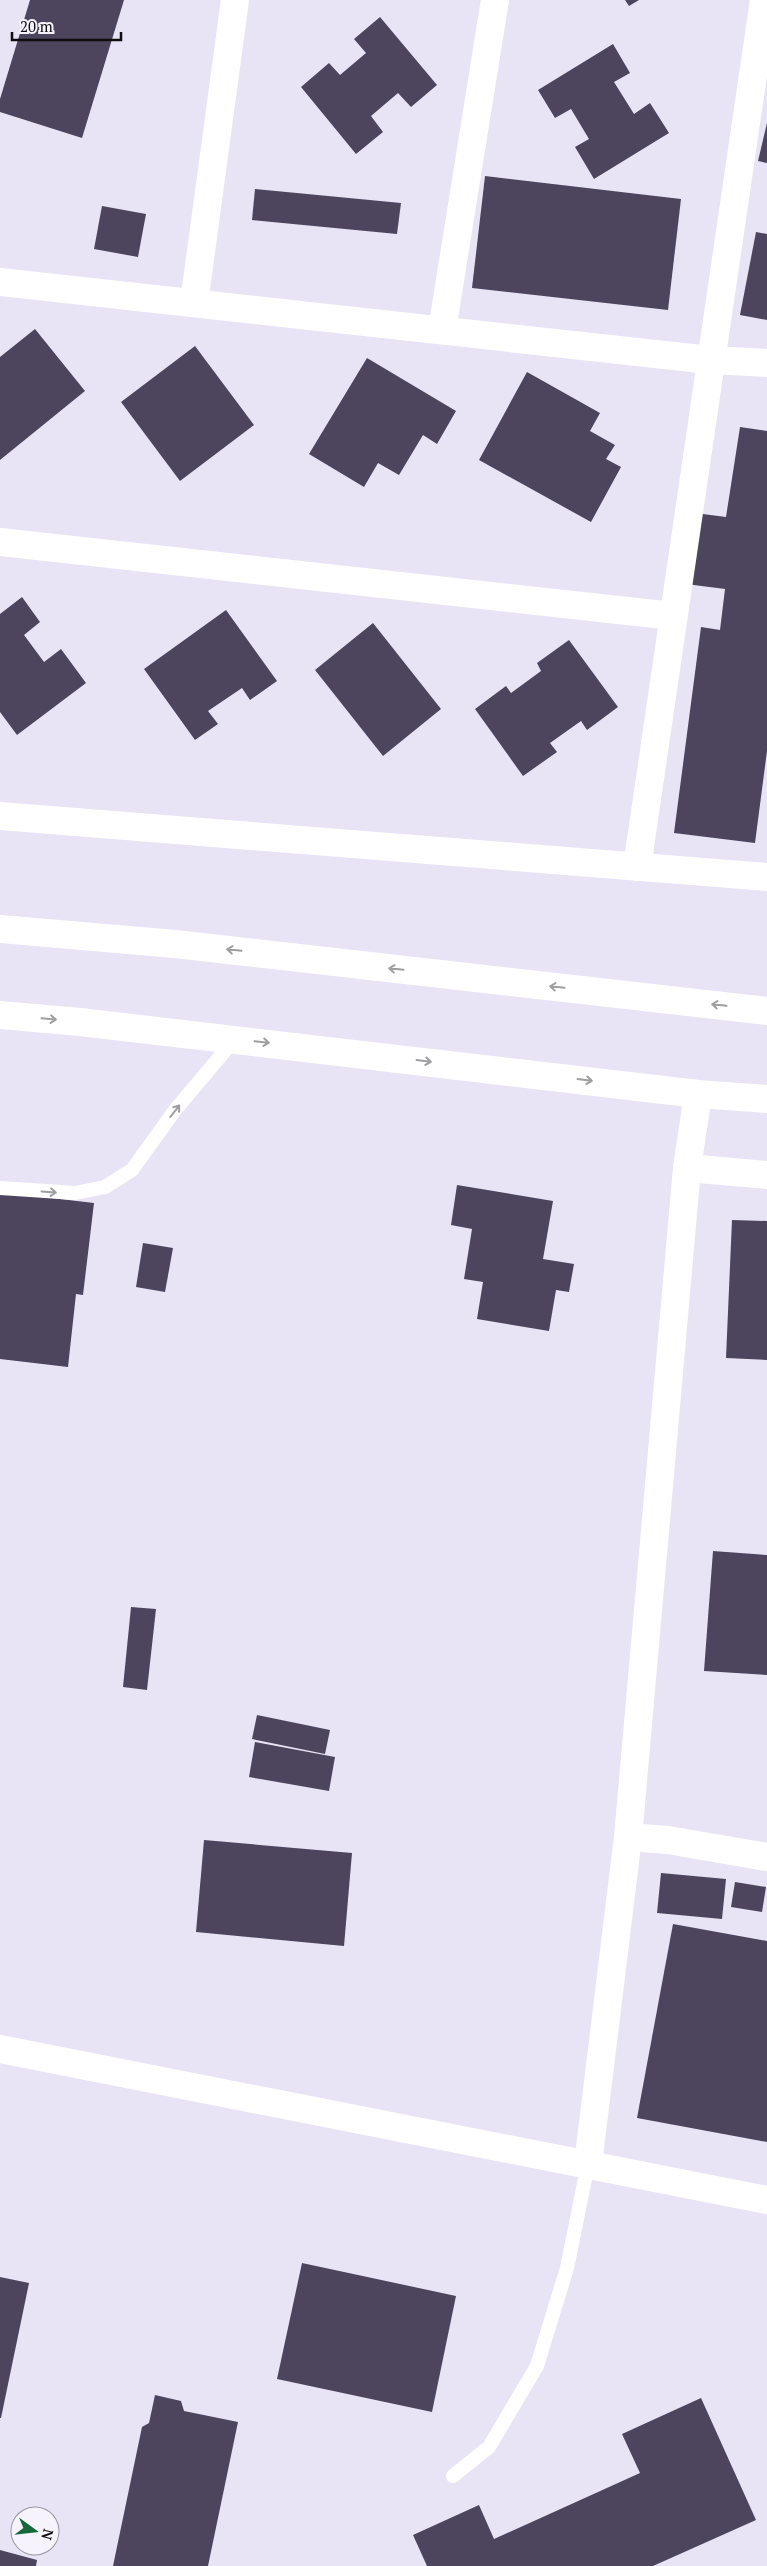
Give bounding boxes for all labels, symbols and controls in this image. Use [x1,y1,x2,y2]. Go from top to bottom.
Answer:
scale bar [12,10,121,42]
text: 20 m [20,16,53,36]
one-way arrow [226,945,242,955]
one-way arrow [388,964,404,974]
one-way arrow [549,982,565,992]
one-way arrow [711,1000,727,1010]
one-way arrow [40,1015,56,1024]
one-way arrow [254,1037,270,1047]
one-way arrow [415,1056,431,1066]
one-way arrow [577,1075,593,1085]
one-way arrow [170,1105,181,1118]
one-way arrow [40,1187,56,1196]
north arrow [10,2506,60,2556]
text: N [37,2527,59,2542]

